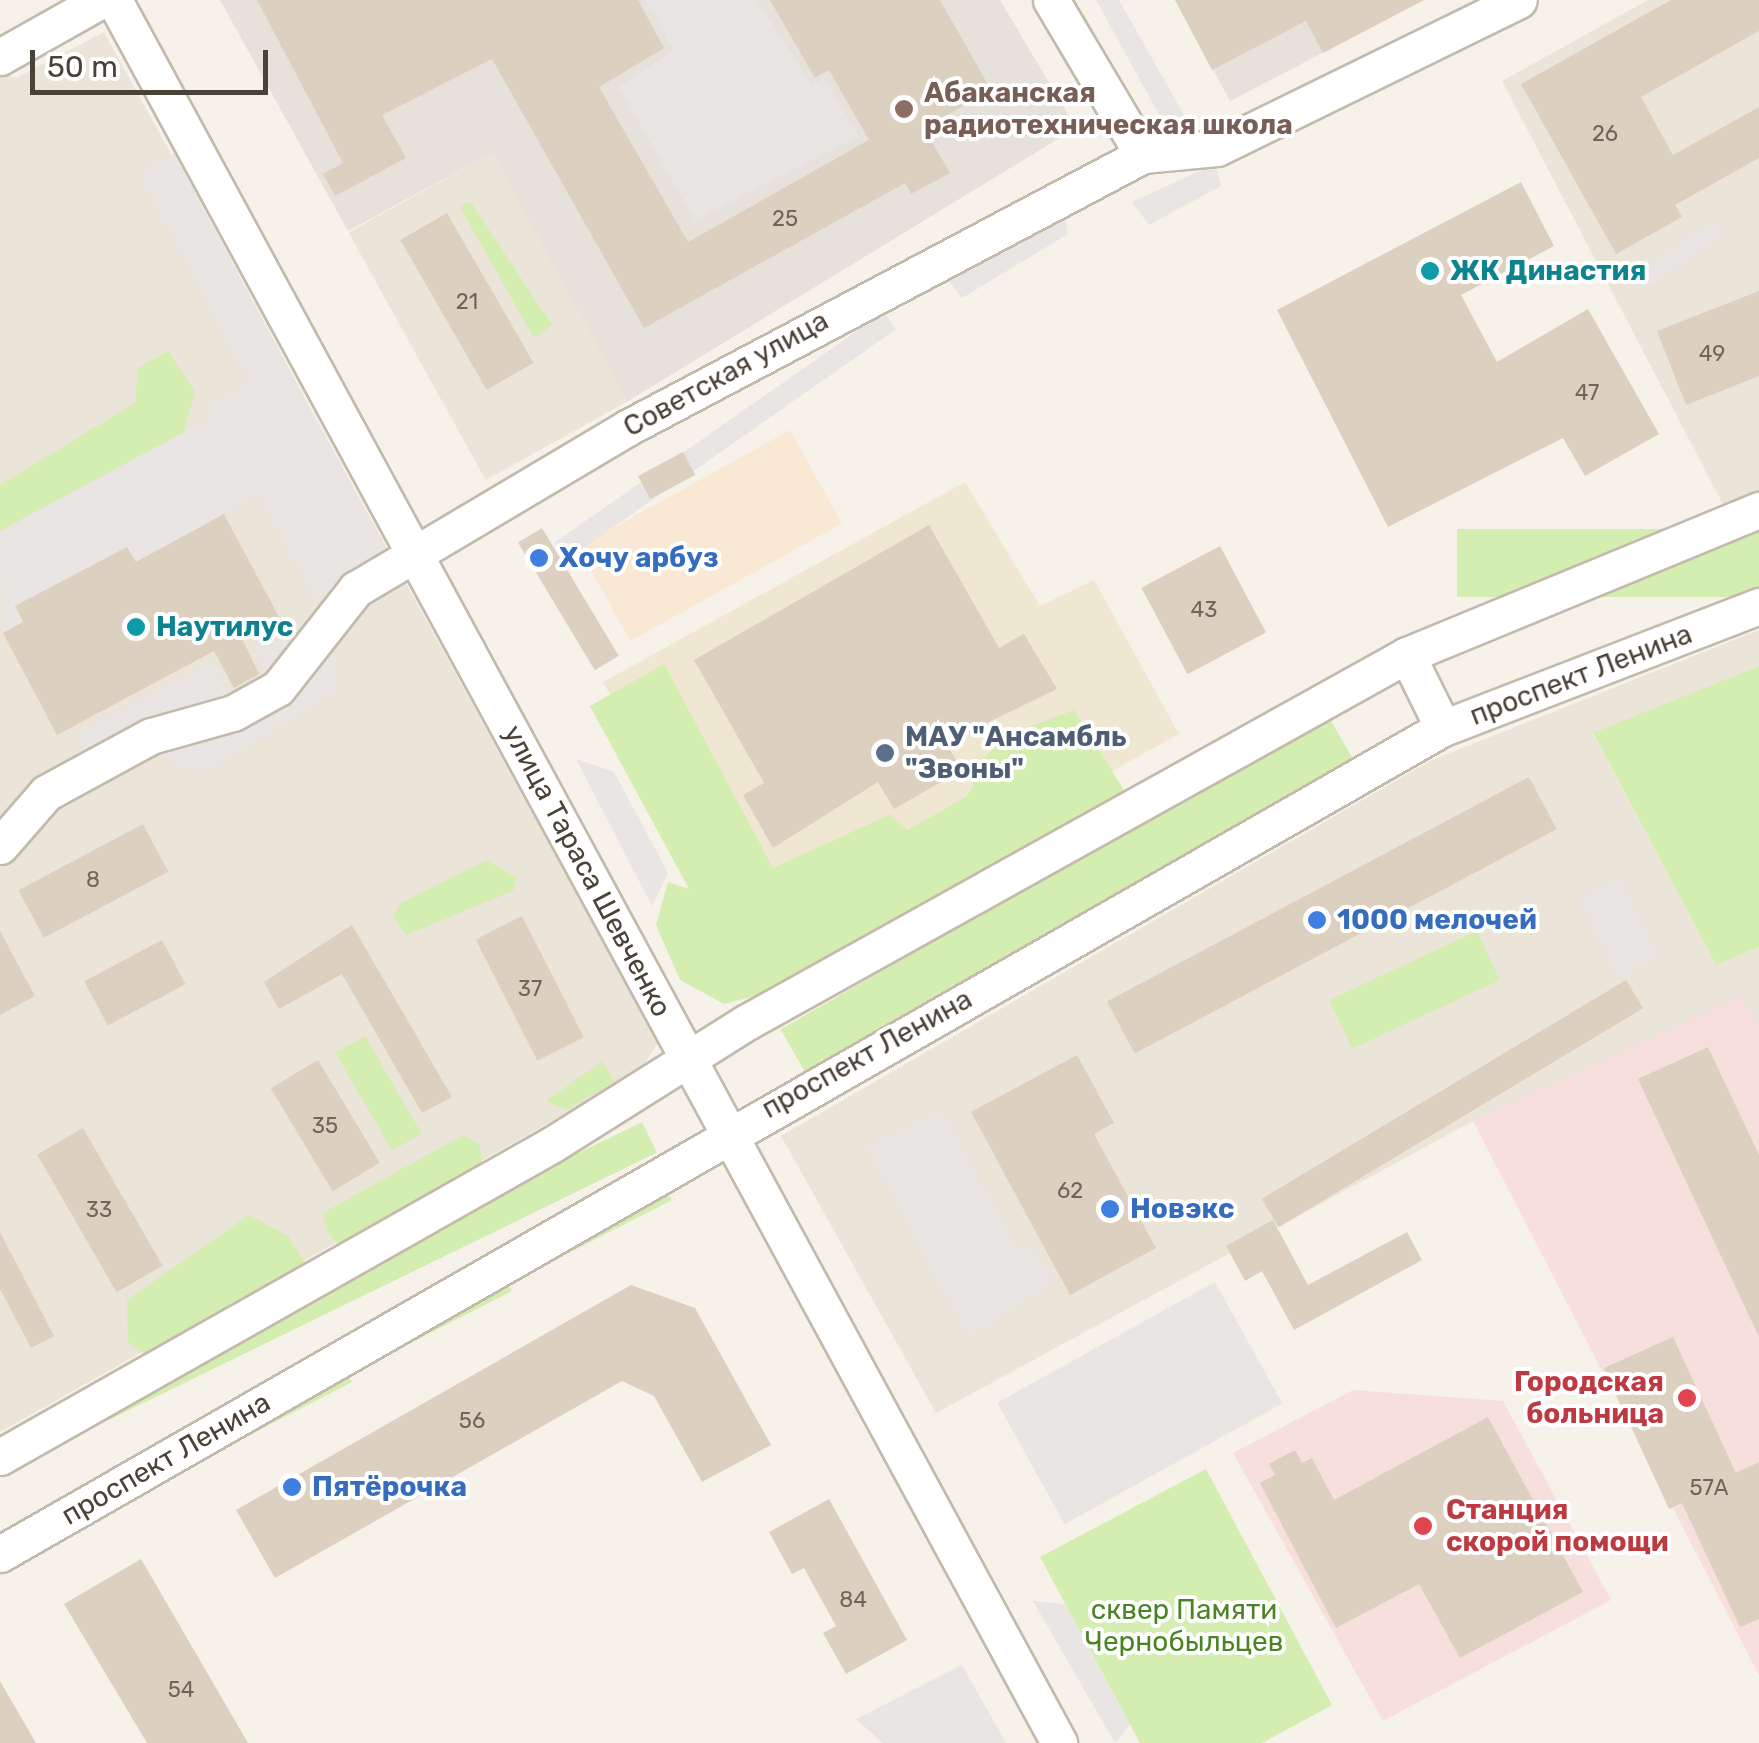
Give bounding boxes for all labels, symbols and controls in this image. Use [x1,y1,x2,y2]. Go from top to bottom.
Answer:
scale bar [35,30,272,92]
text: 50 m [47,49,118,85]
place label: Абаканская радиотехническая школа [924,76,1293,142]
marker: Абаканская радиотехническая школа [893,98,915,120]
house number: 26 [1592,121,1618,147]
house number: 25 [772,206,798,232]
place label: ЖК Династия [1450,254,1646,288]
marker: ЖК Династия [1419,260,1441,282]
house number: 21 [456,289,478,315]
street label: Советская улица [618,304,834,444]
house number: 49 [1699,341,1725,367]
house number: 47 [1575,380,1599,406]
place label: Хочу арбуз [559,541,719,575]
marker: Хочу арбуз [528,547,550,569]
house number: 43 [1191,597,1217,623]
place label: Наутилус [156,610,293,644]
marker: Наутилус [125,616,147,638]
street label: проспект Ленина [1465,617,1697,733]
street label: улица Тараса Шевченко [496,719,678,1023]
place label: МАУ "Ансамбль "Звоны" [905,720,1127,786]
marker: МАУ "Ансамбль "Звоны" [874,742,896,764]
house number: 8 [86,867,100,893]
place label: 1000 мелочей [1337,903,1537,937]
marker: 1000 мелочей [1306,909,1328,931]
house number: 37 [518,976,542,1002]
street label: проспект Ленина [756,982,978,1126]
house number: 35 [312,1113,338,1139]
house number: 62 [1057,1178,1083,1204]
place label: Новэкс [1130,1192,1234,1226]
house number: 33 [86,1197,112,1223]
marker: Новэкс [1099,1198,1121,1220]
place label: Городская больница [1514,1365,1664,1431]
marker: Городская больница [1674,1385,1700,1411]
street label: проспект Ленина [56,1386,276,1532]
house number: 56 [459,1408,485,1434]
place label: Пятёрочка [312,1470,467,1504]
house number: 57А [1689,1475,1729,1501]
marker: Пятёрочка [281,1476,303,1498]
place label: Станция скорой помощи [1446,1493,1669,1559]
marker: Станция скорой помощи [1410,1513,1436,1539]
house number: 84 [839,1587,867,1613]
park label: сквер Памяти Чернобыльцев [1085,1593,1283,1659]
house number: 54 [168,1677,194,1703]

